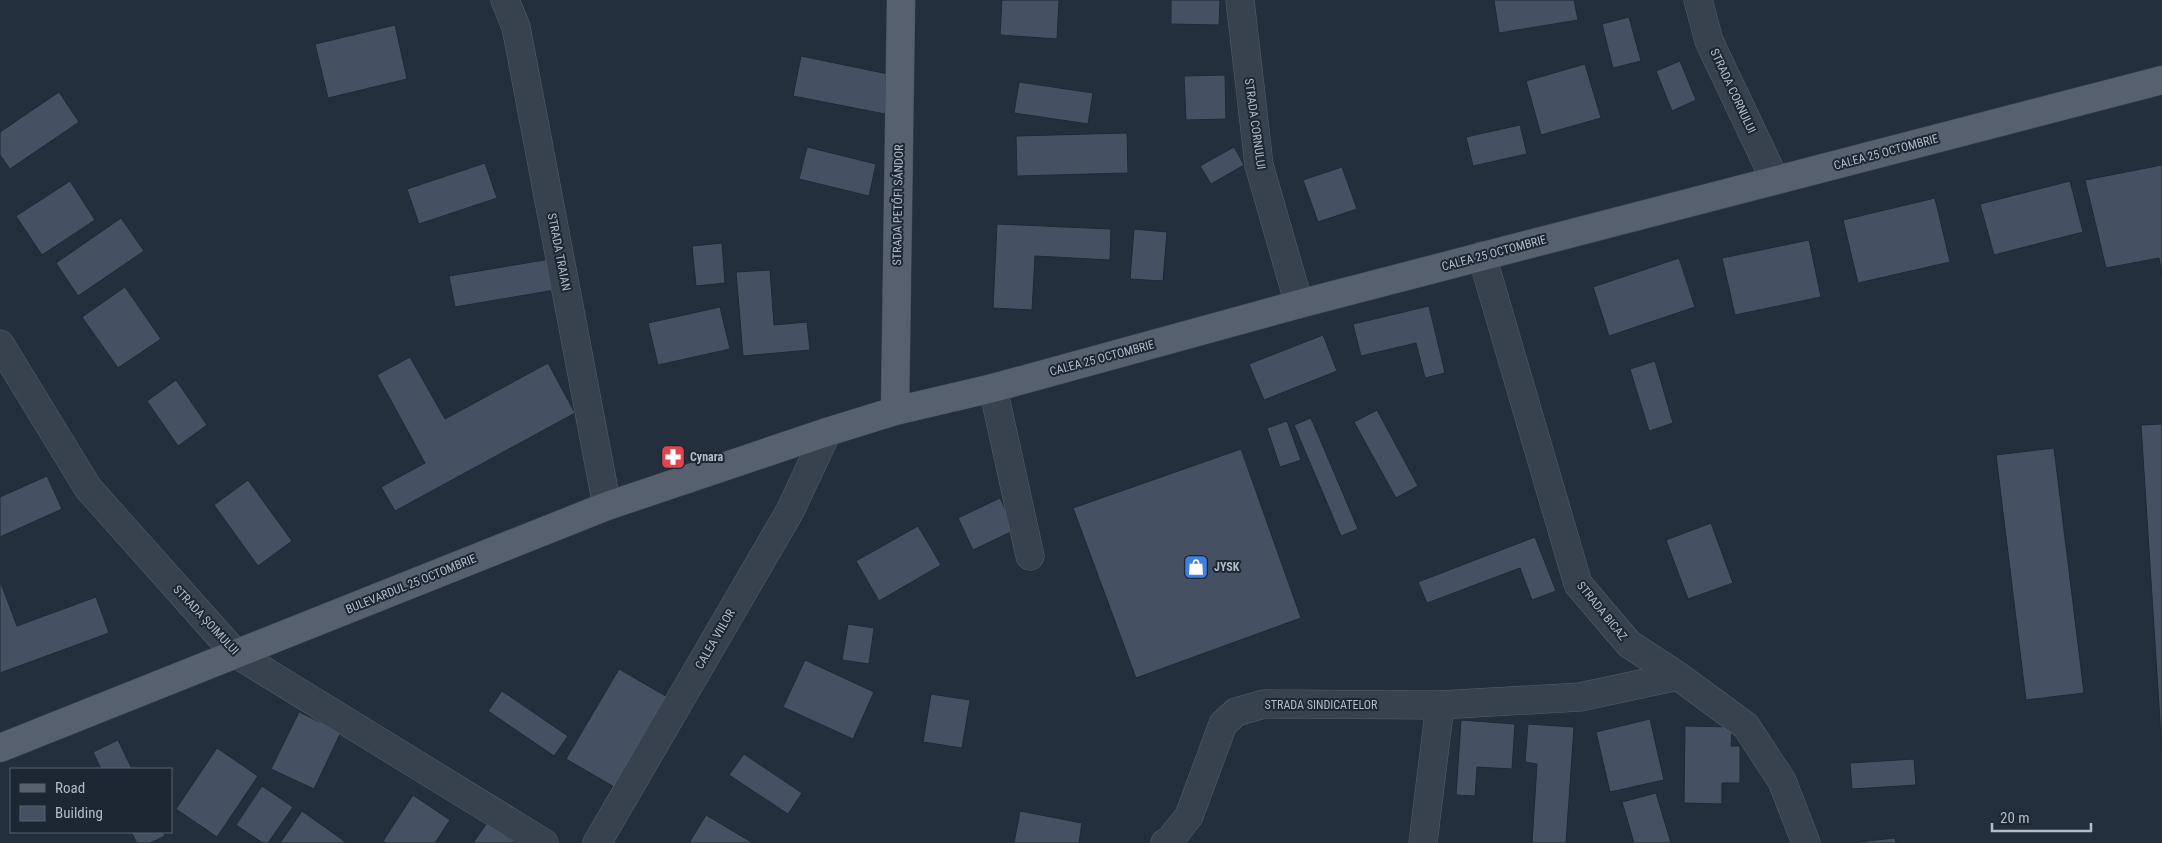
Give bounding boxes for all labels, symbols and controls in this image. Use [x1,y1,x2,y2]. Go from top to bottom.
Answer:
street label: STRADA CORNULUI [1707,46,1759,136]
street label: STRADA CORNULUI [1242,78,1268,170]
street label: CALEA 25 OCTOMBRIE [1832,131,1940,173]
street label: STRADA PETŐFI SÁNDOR [889,144,906,265]
street label: STRADA TRAIAN [545,212,573,292]
street label: CALEA 25 OCTOMBRIE [1440,232,1548,274]
street label: CALEA 25 OCTOMBRIE [1048,337,1156,379]
pharmacy icon: Cynara [660,444,686,470]
place label: Cynara [690,450,724,464]
street label: BULEVARDUL 25 OCTOMBRIE [344,551,478,617]
shop icon: JYSK [1183,554,1209,580]
place label: JYSK [1214,560,1240,574]
street label: STRADA BICAZ [1574,579,1630,643]
street label: STRADA ȘOIMULUI [170,582,242,658]
street label: CALEA VIILOR [692,606,738,671]
street label: STRADA SINDICATELOR [1265,698,1378,712]
legend [10,768,172,833]
text: Road [55,779,85,797]
scale bar [1992,800,2091,832]
text: Building [55,804,103,822]
text: 20 m [2000,809,2030,827]

